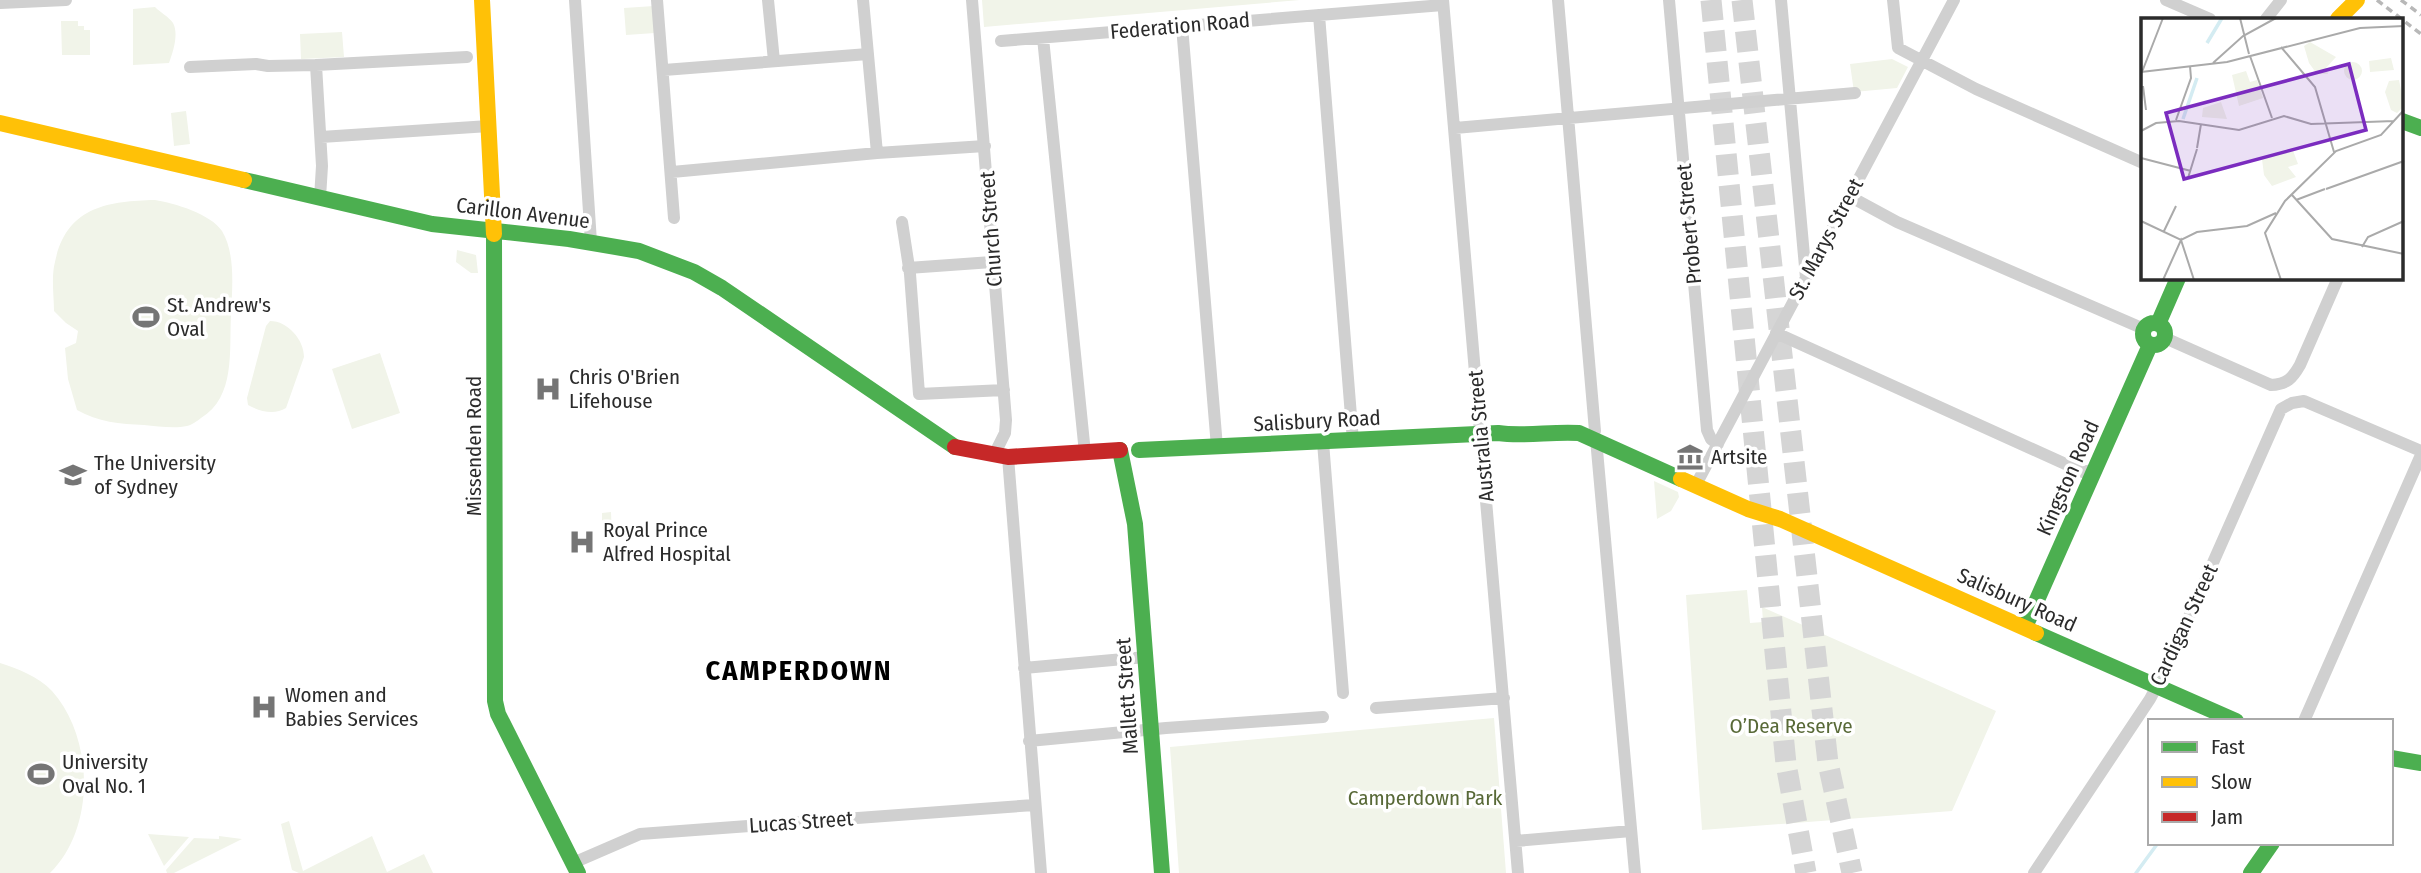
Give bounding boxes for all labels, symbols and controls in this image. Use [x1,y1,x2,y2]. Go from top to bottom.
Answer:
street label: Federation Road [1109,7,1251,45]
inset map [2141,18,2404,280]
street label: Probert Street [1671,163,1707,285]
street label: Church Street [974,170,1008,288]
street label: St. Marys Street [1783,174,1869,304]
street label: Carillon Avenue [455,192,591,234]
place label: St. Andrew's Oval [167,292,271,342]
sports icon: St. Andrew's Oval [131,302,161,332]
place label: Chris O'Brien Lifehouse [569,364,680,414]
street label: Australia Street [1462,369,1500,503]
hospital icon: Chris O'Brien Lifehouse [533,374,563,404]
street label: Missenden Road [461,376,487,516]
street label: Salisbury Road [1253,405,1381,437]
street label: Kingston Road [2031,416,2105,540]
museum icon: Artsite [1675,442,1705,472]
place label: Artsite [1711,444,1767,470]
place label: The University of Sydney [94,450,217,500]
school or university icon: The University of Sydney [58,460,88,490]
place label: Royal Prince Alfred Hospital [603,517,731,567]
hospital icon: Royal Prince Alfred Hospital [567,527,597,557]
street label: Cardigan Street [2144,560,2224,690]
street label: Salisbury Road [1953,562,2081,638]
street label: Mallett Street [1110,637,1144,755]
district label: CAMPERDOWN [706,654,892,687]
place label: Women and Babies Services [285,682,418,732]
hospital icon: Women and Babies Services [249,692,279,722]
park label: O’Dea Reserve [1729,713,1853,739]
legend [2148,719,2393,845]
text: Fast [2211,734,2245,760]
place label: University Oval No. 1 [62,749,148,799]
sports icon: University Oval No. 1 [26,759,56,789]
text: Slow [2211,769,2252,795]
park label: Camperdown Park [1348,785,1502,811]
text: Jam [2211,804,2243,830]
street label: Lucas Street [748,805,854,839]

